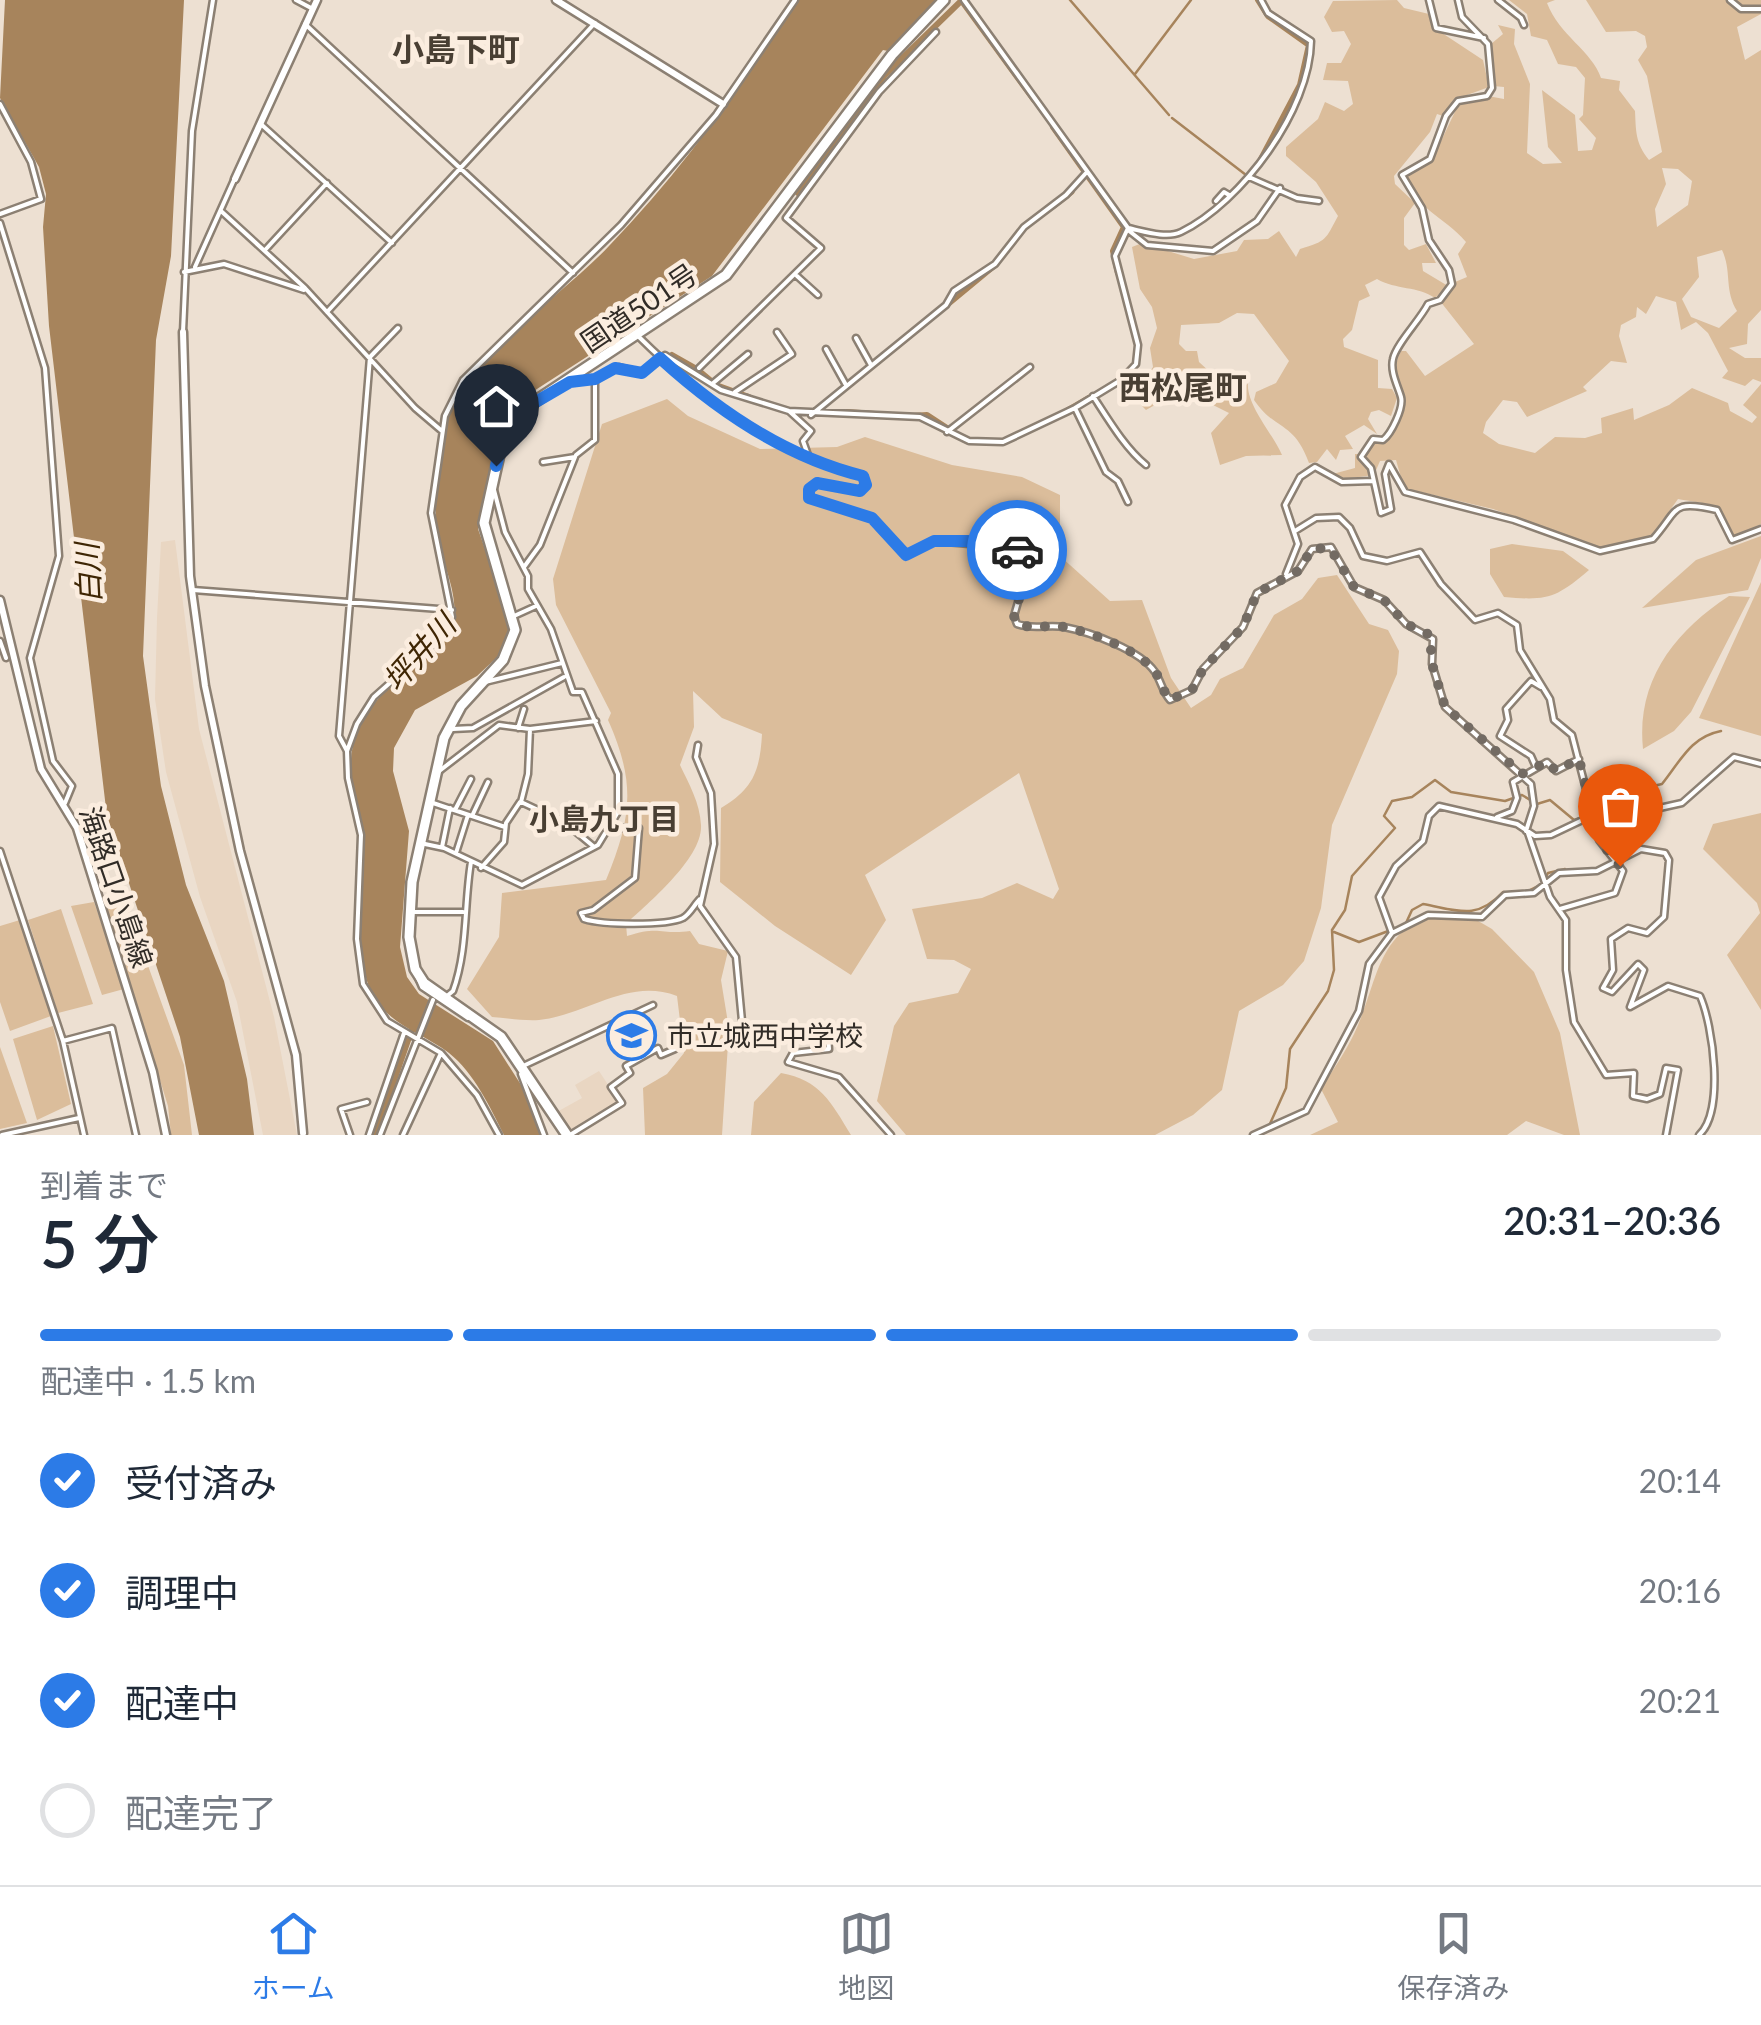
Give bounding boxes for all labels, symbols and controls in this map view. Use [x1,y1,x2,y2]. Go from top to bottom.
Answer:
district label: 小島下町 [392,29,520,68]
street label: 国道501号 [574,256,703,358]
pin [454,364,539,467]
district label: 西松尾町 [1119,367,1247,406]
icon: home [469,379,524,434]
courier [967,500,1067,600]
icon: car [990,523,1045,578]
water label: 白川 [67,539,107,604]
water label: 坪井川 [375,604,464,697]
pin [1578,764,1663,867]
icon: bag [1593,779,1648,834]
district label: 小島九丁目 [529,800,679,836]
street label: 海路口小島線 [74,802,160,972]
school or university icon: 市立城西中学校 [606,1010,658,1062]
place label: 市立城西中学校 [667,1018,863,1052]
text: 到着まで [40,1165,168,1204]
text: 20:31–20:36 [1503,1197,1721,1243]
text: 5 分 [40,1204,159,1282]
text: 配達中 · 1.5 km [40,1361,256,1400]
icon: check [40,1453,95,1508]
text: 受付済み [125,1459,277,1505]
text: 20:14 [1639,1461,1721,1500]
icon: check [40,1563,95,1618]
text: 調理中 [125,1569,239,1615]
text: 20:16 [1639,1571,1721,1610]
icon: check [40,1673,95,1728]
text: 配達中 [125,1679,239,1725]
text: 20:21 [1639,1681,1721,1720]
text: 配達完了 [125,1789,277,1835]
tab: ホーム [252,1906,335,2006]
tab: 地図 [838,1906,894,2006]
tab: 保存済み [1397,1906,1509,2006]

